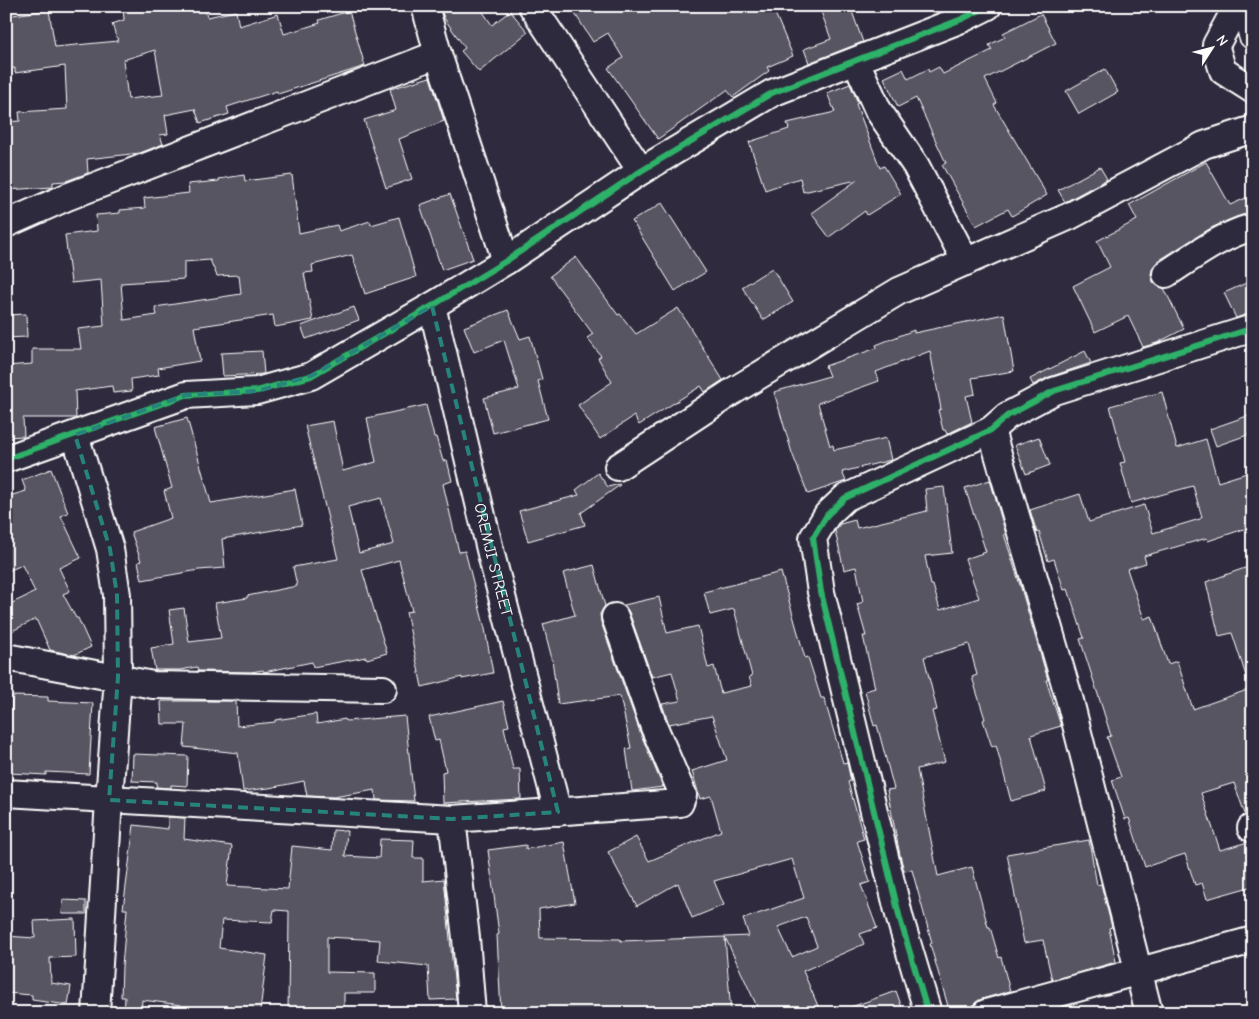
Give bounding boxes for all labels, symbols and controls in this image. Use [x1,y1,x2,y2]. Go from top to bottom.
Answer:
north arrow [1186,22,1236,72]
text: N [1213,32,1232,49]
street label: OREMJI STREET [470,501,516,619]

